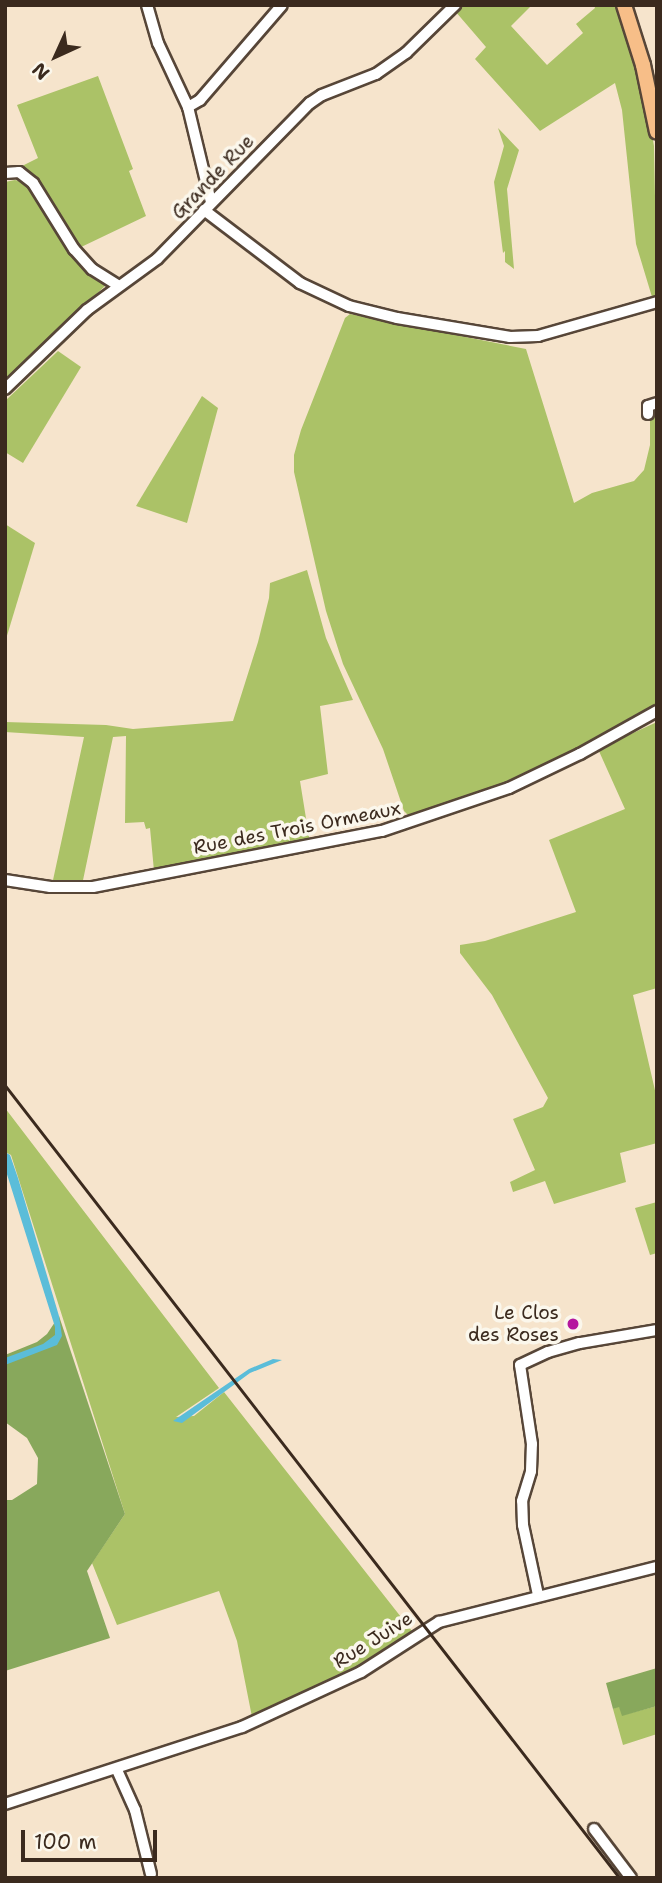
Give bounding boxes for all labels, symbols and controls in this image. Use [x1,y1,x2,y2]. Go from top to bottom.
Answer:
north arrow [21,21,91,91]
text: N [27,57,55,85]
street label: Grande Rue [167,130,259,224]
street label: Rue des Trois Ormeaux [191,797,403,859]
place label: Le Clos des Roses [468,1302,559,1346]
marker: Le Clos des Roses [565,1316,581,1332]
street label: Rue Juive [329,1607,417,1673]
scale bar [24,1816,161,1860]
text: 100 m [34,1828,97,1856]

